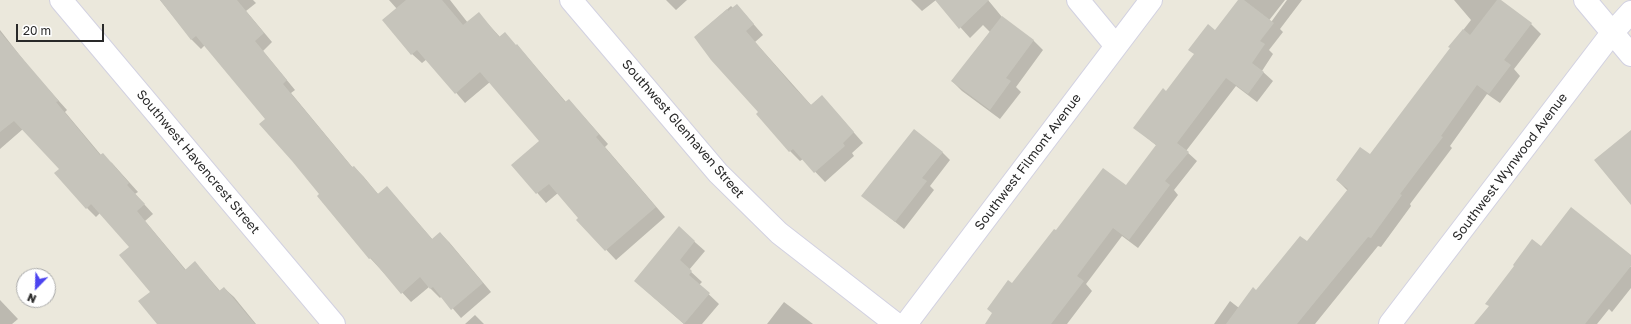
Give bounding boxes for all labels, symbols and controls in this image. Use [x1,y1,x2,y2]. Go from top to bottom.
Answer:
scale bar [18,16,106,42]
text: 20 m [23,23,51,38]
street label: Southwest Glenhaven Street [619,57,747,201]
street label: Southwest Havencrest Street [133,87,263,237]
street label: Southwest Wynwood Avenue [1449,90,1571,244]
street label: Southwest Filmont Avenue [971,91,1085,233]
north arrow [16,268,56,308]
text: N [25,291,38,306]

